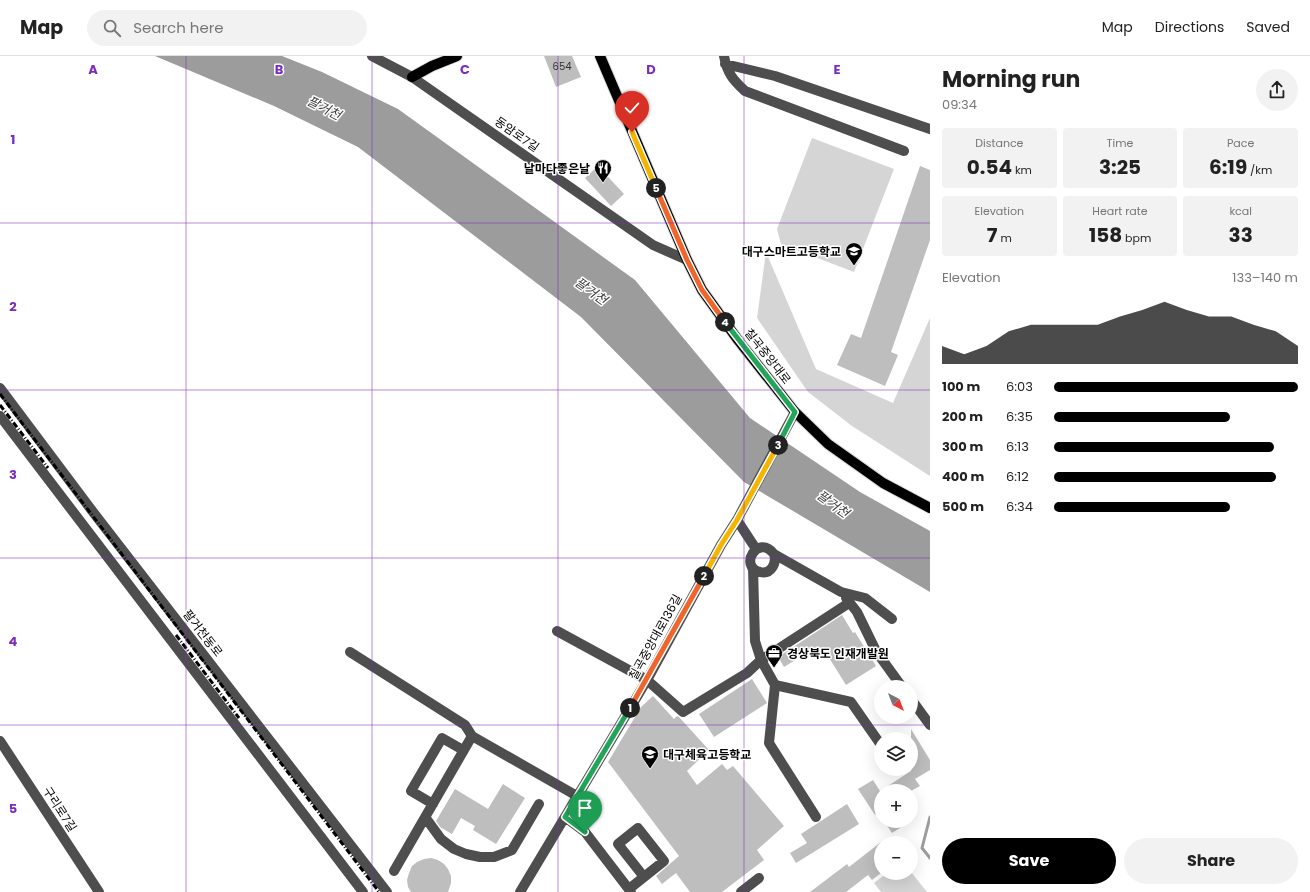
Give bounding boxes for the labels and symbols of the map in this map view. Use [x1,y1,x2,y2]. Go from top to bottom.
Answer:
house number: 654 [553,59,571,74]
text: A [88,60,98,79]
text: B [275,60,284,79]
text: C [460,60,470,79]
text: D [646,60,656,79]
text: E [833,60,841,79]
water label: 팔거천 [304,91,345,125]
pin [615,91,649,132]
street label: 동암로7길 [491,112,543,156]
text: 1 [11,130,15,149]
restaurant icon: 날마다좋은날 [593,158,613,183]
place label: 날마다좋은날 [524,160,590,177]
pin: 5 [646,178,666,198]
school or university icon: 대구스마트고등학교 [844,241,864,266]
place label: 대구스마트고등학교 [742,243,841,260]
water label: 팔거천 [571,273,612,310]
text: 2 [9,297,17,316]
pin: 4 [715,312,735,332]
street label: 칠곡중앙대로 [741,325,795,387]
pin: 3 [768,435,788,455]
text: 3 [9,465,17,484]
water label: 팔거천 [813,486,854,523]
pin: 2 [694,566,714,586]
street label: 칠곡중앙대로136길 [624,591,686,683]
street label: 팔거천동로 [179,606,227,660]
text: 4 [9,632,18,651]
office icon: 경상북도 인재개발원 [764,643,784,668]
place label: 경상북도 인재개발원 [787,645,889,662]
north arrow [874,680,918,724]
pin: 1 [620,698,640,718]
school or university icon: 대구체육고등학교 [640,744,660,769]
place label: 대구체육고등학교 [663,746,751,763]
street label: 구리로7길 [39,783,81,835]
pin [568,791,602,832]
text: 5 [9,799,17,818]

